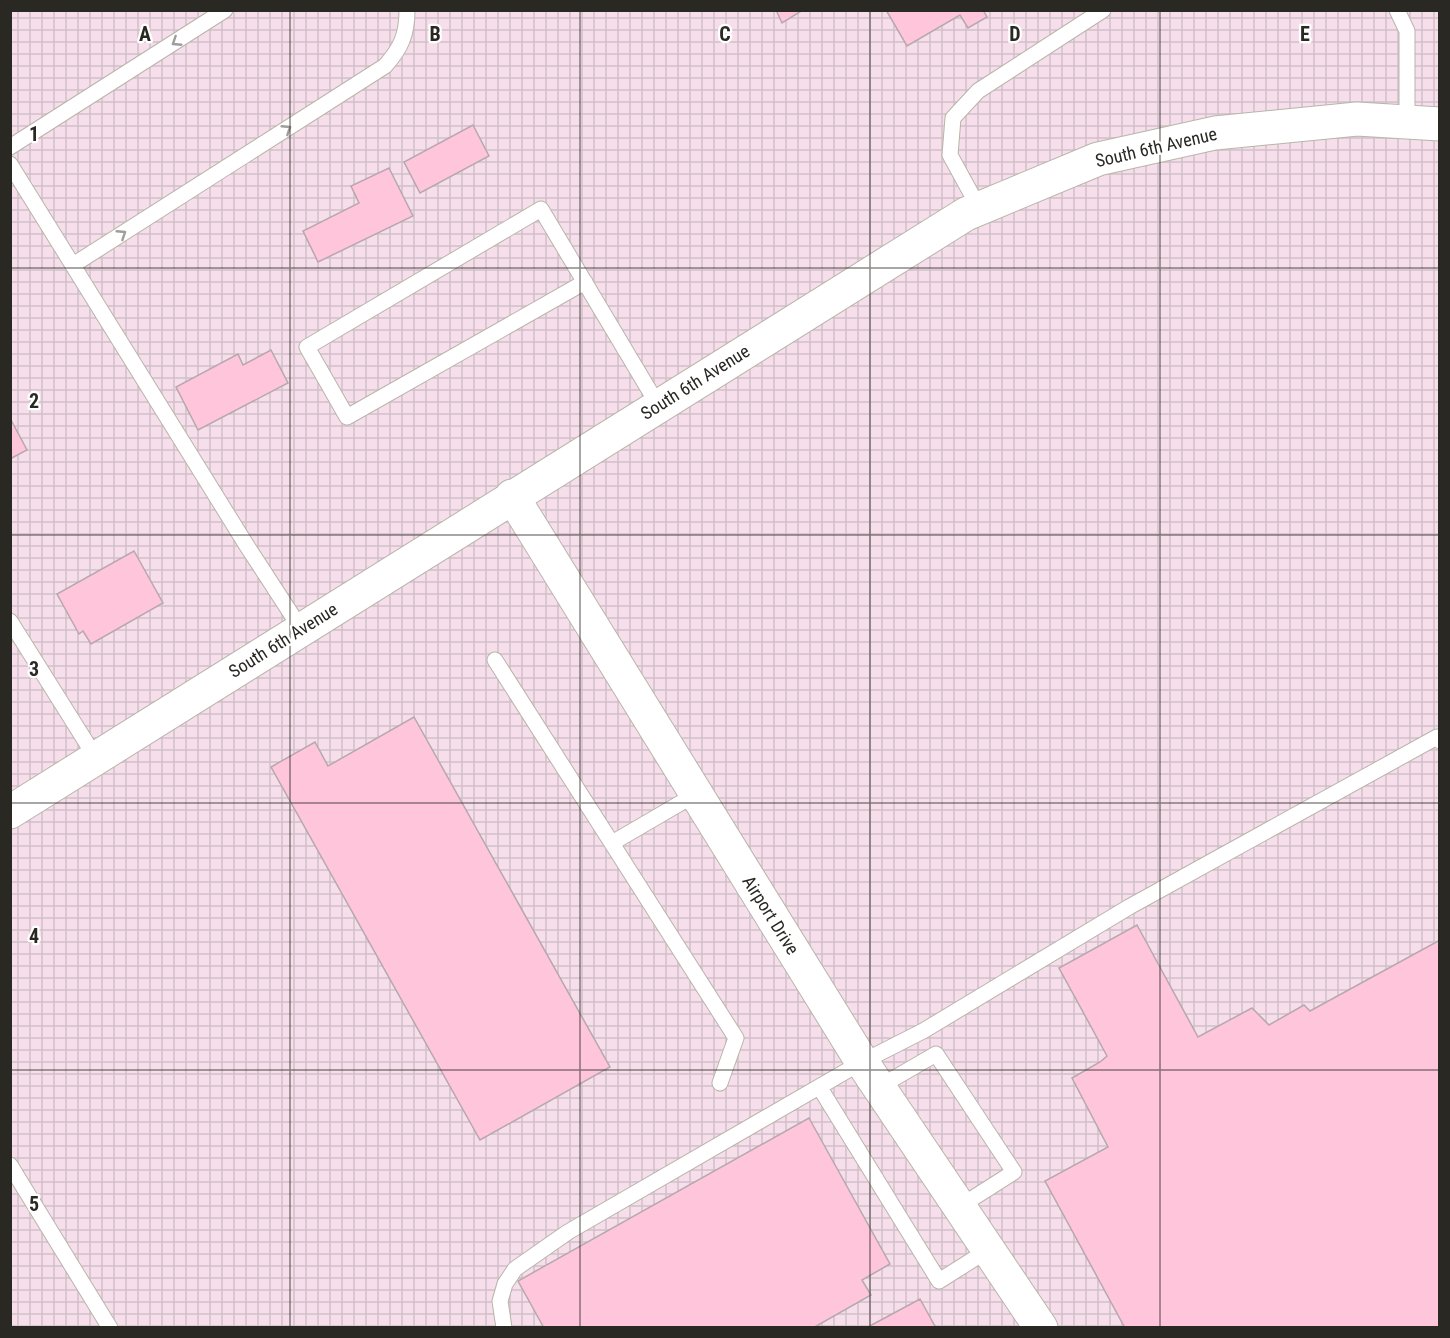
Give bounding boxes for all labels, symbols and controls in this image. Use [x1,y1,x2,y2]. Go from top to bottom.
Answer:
text: A [139,22,151,46]
text: B [429,22,441,46]
text: C [719,22,731,46]
text: D [1009,22,1021,46]
text: E [1300,22,1310,46]
one-way arrow [172,35,182,47]
text: 1 [29,122,39,146]
street label: South 6th Avenue [1093,123,1219,171]
one-way arrow [280,125,291,136]
one-way arrow [116,230,127,241]
street label: South 6th Avenue [637,340,753,424]
text: 2 [29,389,39,413]
street label: South 6th Avenue [225,598,341,682]
text: 3 [29,657,39,681]
street label: Airport Drive [738,872,804,958]
text: 4 [29,924,39,948]
text: 5 [29,1192,39,1216]

